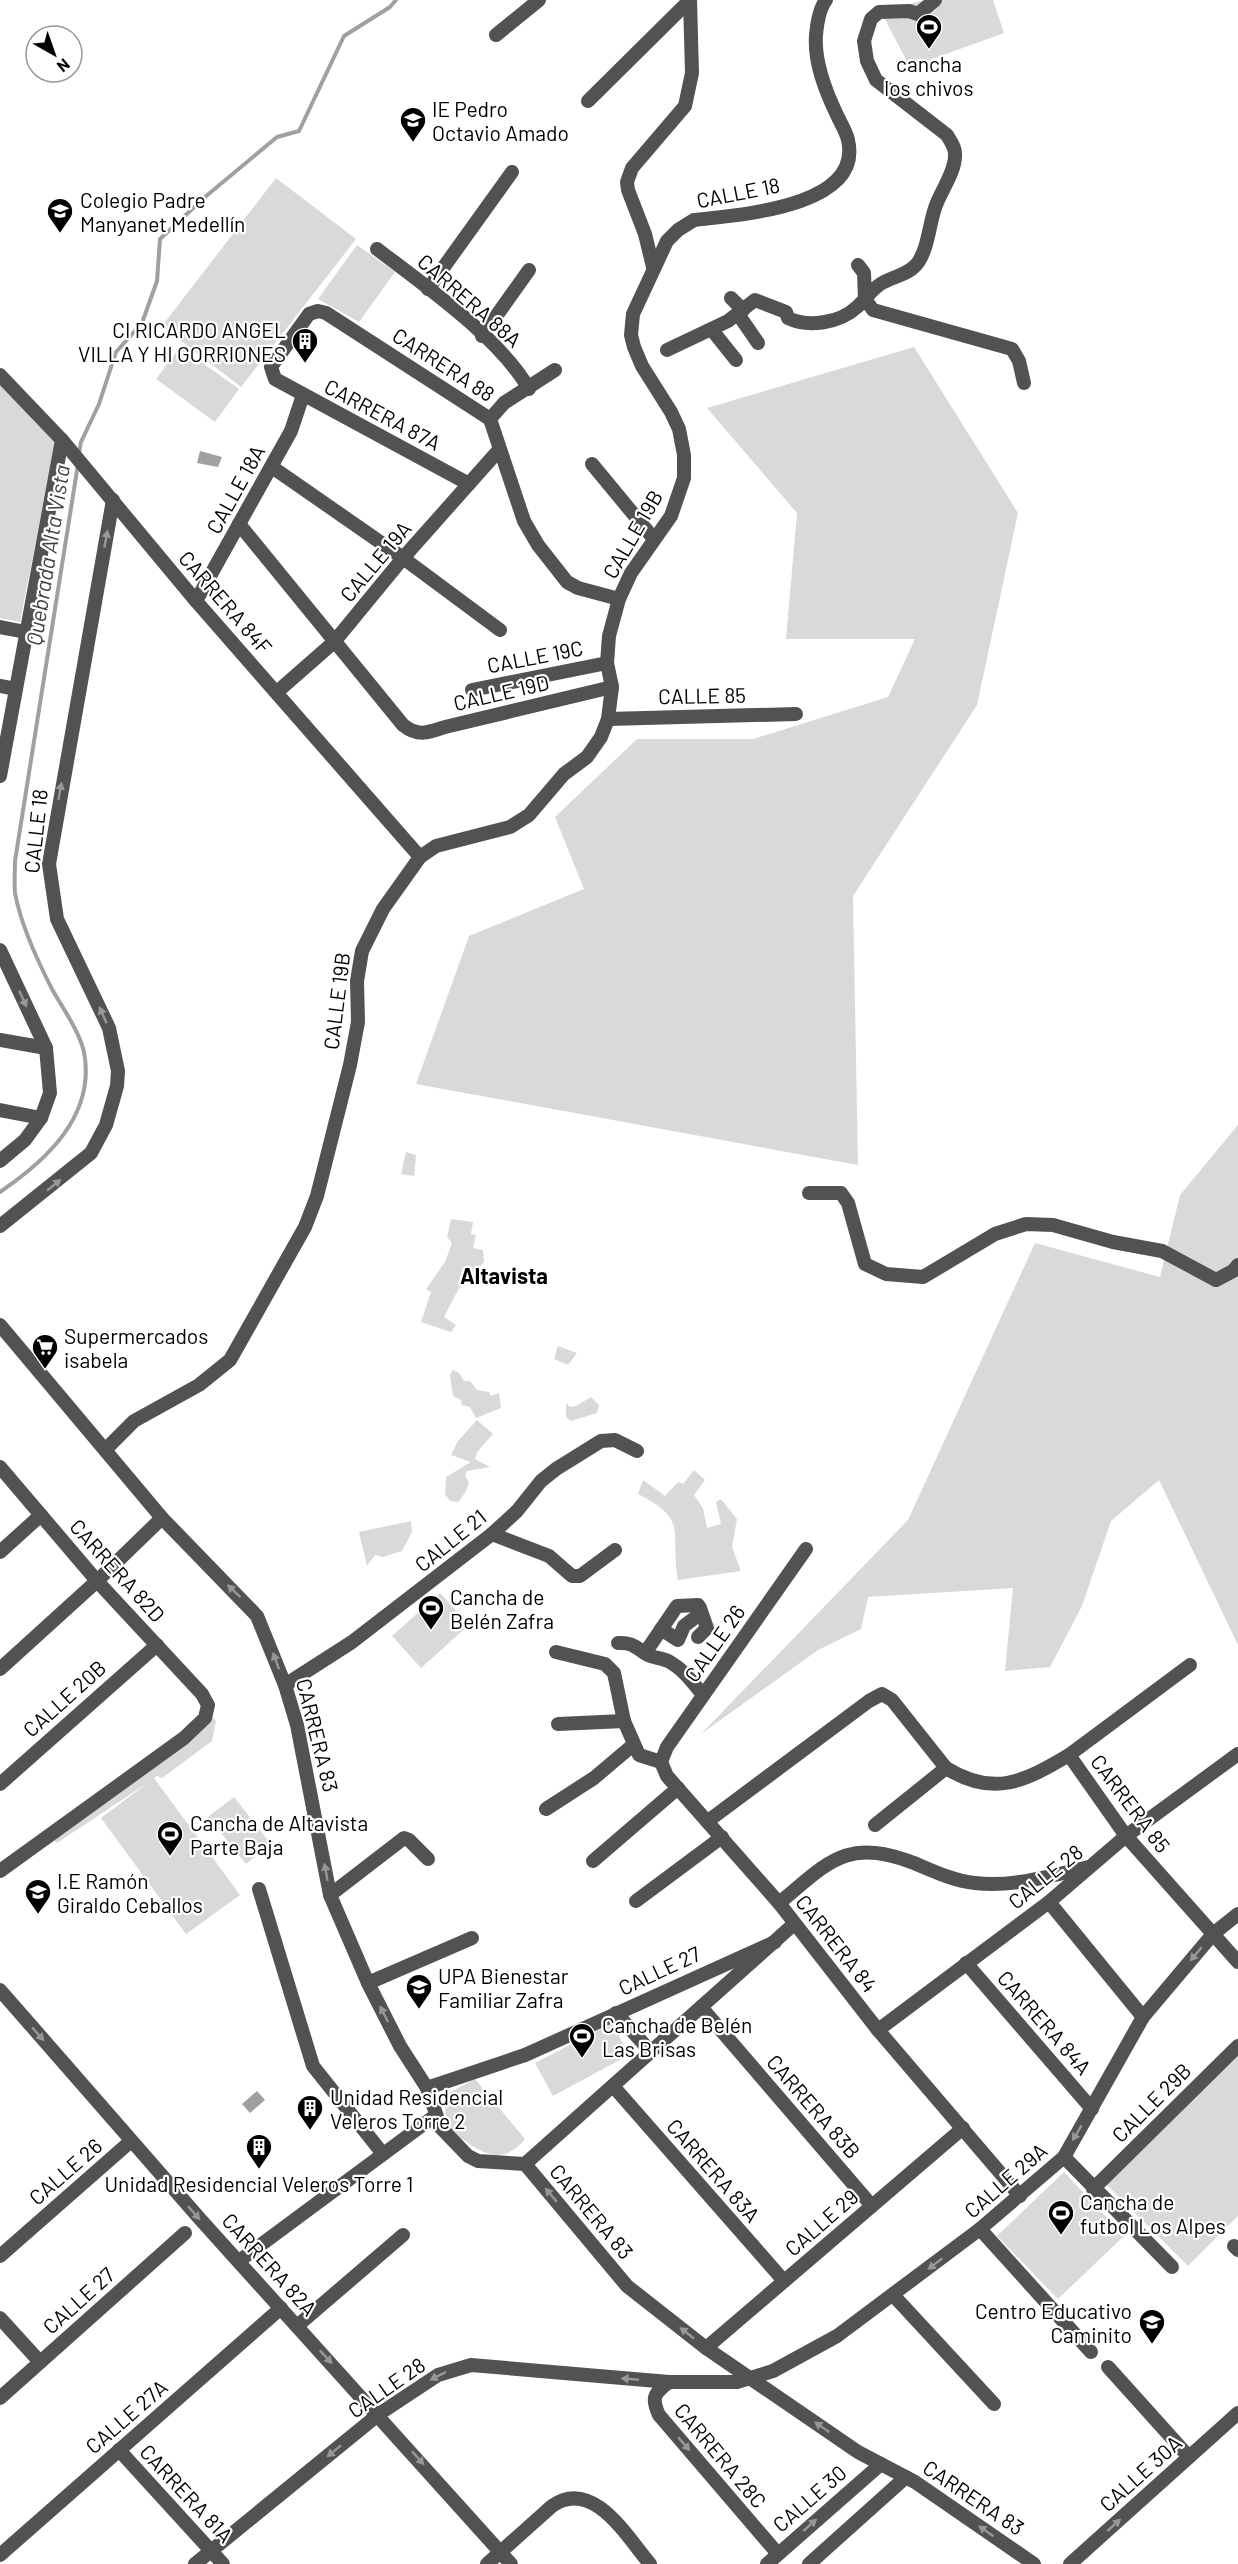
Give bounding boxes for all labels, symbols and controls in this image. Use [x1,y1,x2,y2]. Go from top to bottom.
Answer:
sports icon: cancha los chivos [914,12,944,50]
north arrow [24,24,84,84]
place label: cancha los chivos [884,51,974,100]
text: N [54,55,74,77]
place label: IE Pedro Octavio Amado [432,96,569,145]
school or university icon: IE Pedro Octavio Amado [398,105,428,143]
street label: CALLE 18 [694,172,782,212]
place label: Colegio Padre Manyanet Medellín [80,187,245,236]
school or university icon: Colegio Padre Manyanet Medellín [45,196,75,234]
street label: CARRERA 88A [413,248,527,352]
place label: CI RICARDO ANGEL VILLA Y HI GORRIONES [78,317,286,366]
street label: CARRERA 88 [388,322,500,406]
building icon: CI RICARDO ANGEL VILLA Y HI GORRIONES [290,326,320,364]
street label: CARRERA 87A [321,373,446,455]
street label: CALLE 18A [200,440,270,538]
water label: Quebrada Alta Vista [20,463,74,647]
street label: CALLE 19B [597,485,667,583]
street label: CALLE 19A [334,516,416,606]
one-way arrow [102,529,111,548]
street label: CARRERA 84F [174,545,278,659]
street label: CALLE 19C [485,634,585,678]
street label: CALLE 19D [451,669,551,715]
street label: CALLE 85 [658,682,746,708]
one-way arrow [56,781,65,800]
street label: CALLE 18 [18,788,52,874]
street label: CALLE 19B [318,951,354,1051]
one-way arrow [18,991,27,1008]
one-way arrow [98,1006,108,1024]
one-way arrow [46,1180,61,1192]
district label: Altavista [460,1262,548,1288]
place label: Supermercados isabela [64,1323,208,1372]
supermarket icon: Supermercados isabela [30,1332,60,1370]
street label: CALLE 21 [409,1504,491,1576]
street label: CARRERA 82D [65,1513,171,1627]
one-way arrow [227,1584,241,1598]
place label: Cancha de Belén Zafra [450,1584,554,1633]
sports icon: Cancha de Belén Zafra [416,1593,446,1631]
street label: CALLE 26 [678,1600,750,1686]
one-way arrow [271,1652,281,1670]
street label: CALLE 20B [18,1654,110,1742]
street label: CARRERA 83 [292,1676,344,1794]
street label: CARRERA 85 [1086,1749,1176,1857]
place label: Cancha de Altavista Parte Baja [190,1810,368,1859]
sports icon: Cancha de Altavista Parte Baja [155,1819,185,1857]
street label: CALLE 28 [1003,1838,1087,1914]
one-way arrow [321,1862,330,1881]
place label: I.E Ramón Giraldo Ceballos [57,1868,203,1917]
school or university icon: I.E Ramón Giraldo Ceballos [23,1877,53,1915]
street label: CARRERA 84 [791,1889,883,1997]
street label: CALLE 27 [614,1940,704,2000]
one-way arrow [1190,1946,1203,1961]
place label: UPA Bienestar Familiar Zafra [438,1963,569,2012]
street label: CARRERA 84A [993,1965,1097,2079]
school or university icon: UPA Bienestar Familiar Zafra [404,1972,434,2010]
one-way arrow [379,2006,389,2023]
place label: Cancha de Belén Las Brisas [602,2012,752,2061]
sports icon: Cancha de Belén Las Brisas [567,2021,597,2059]
one-way arrow [32,2026,45,2042]
street label: CARRERA 83B [762,2049,866,2163]
street label: CALLE 29B [1106,2057,1196,2147]
place label: Unidad Residencial Veleros Torre 2 [330,2084,503,2133]
building icon: Unidad Residencial Veleros Torre 2 [295,2093,325,2131]
street label: CARRERA 83A [662,2113,766,2227]
one-way arrow [1071,2125,1082,2141]
building icon: Unidad Residencial Veleros Torre 1 [244,2132,274,2170]
street label: CALLE 26 [23,2133,107,2209]
street label: CALLE 29A [959,2137,1052,2223]
street label: CARRERA 83 [545,2158,639,2264]
place label: Unidad Residencial Veleros Torre 1 [105,2171,413,2196]
street label: CALLE 29 [779,2184,863,2260]
one-way arrow [545,2188,558,2203]
place label: Cancha de futbol Los Alpes [1080,2189,1226,2238]
sports icon: Cancha de futbol Los Alpes [1046,2198,1076,2236]
one-way arrow [187,2205,201,2220]
street label: CARRERA 82A [217,2208,323,2321]
one-way arrow [927,2258,942,2270]
street label: CALLE 27 [37,2261,119,2339]
place label: Centro Educativo Caminito [975,2298,1132,2347]
school or university icon: Centro Educativo Caminito [1137,2307,1167,2345]
one-way arrow [679,2327,695,2340]
one-way arrow [318,2350,332,2364]
street label: CALLE 28 [343,2351,429,2423]
one-way arrow [429,2372,446,2381]
street label: CALLE 27A [80,2374,172,2458]
one-way arrow [620,2374,639,2384]
street label: CARRERA 28C [670,2397,772,2513]
one-way arrow [814,2421,830,2433]
street label: CALLE 30A [1094,2430,1186,2516]
one-way arrow [677,2436,690,2451]
street label: CARRERA 81A [135,2439,239,2547]
one-way arrow [326,2445,341,2457]
one-way arrow [411,2450,424,2465]
street label: CARRERA 83 [919,2454,1029,2540]
street label: CALLE 30 [767,2459,851,2537]
one-way arrow [1106,2518,1121,2532]
one-way arrow [802,2519,817,2532]
one-way arrow [979,2525,995,2537]

